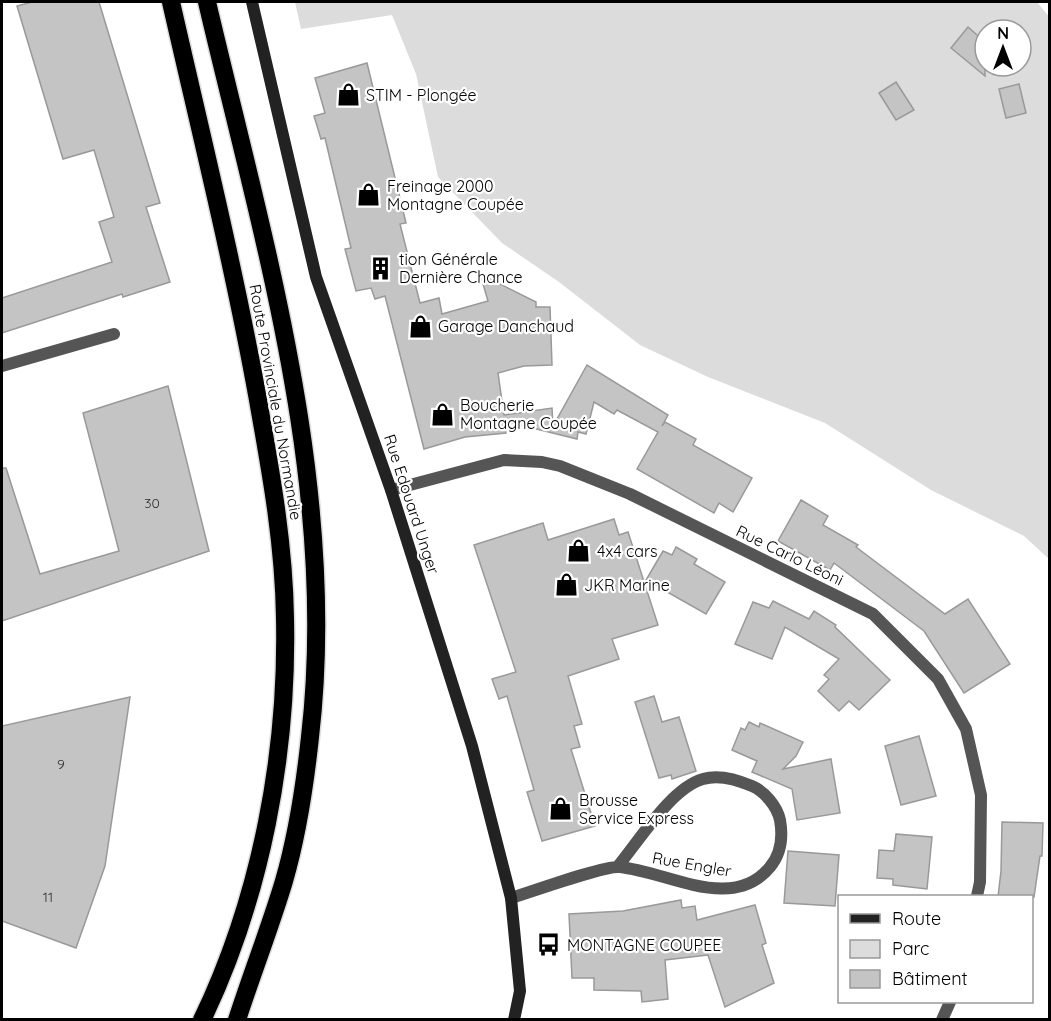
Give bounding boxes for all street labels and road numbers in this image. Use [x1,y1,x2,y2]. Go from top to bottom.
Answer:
street label: Route Provinciale du Normandie [245,283,307,521]
street label: Rue Edouard Unger [380,432,444,576]
street label: Rue Carlo Léoni [733,520,847,590]
street label: Rue Engler [651,847,733,881]

